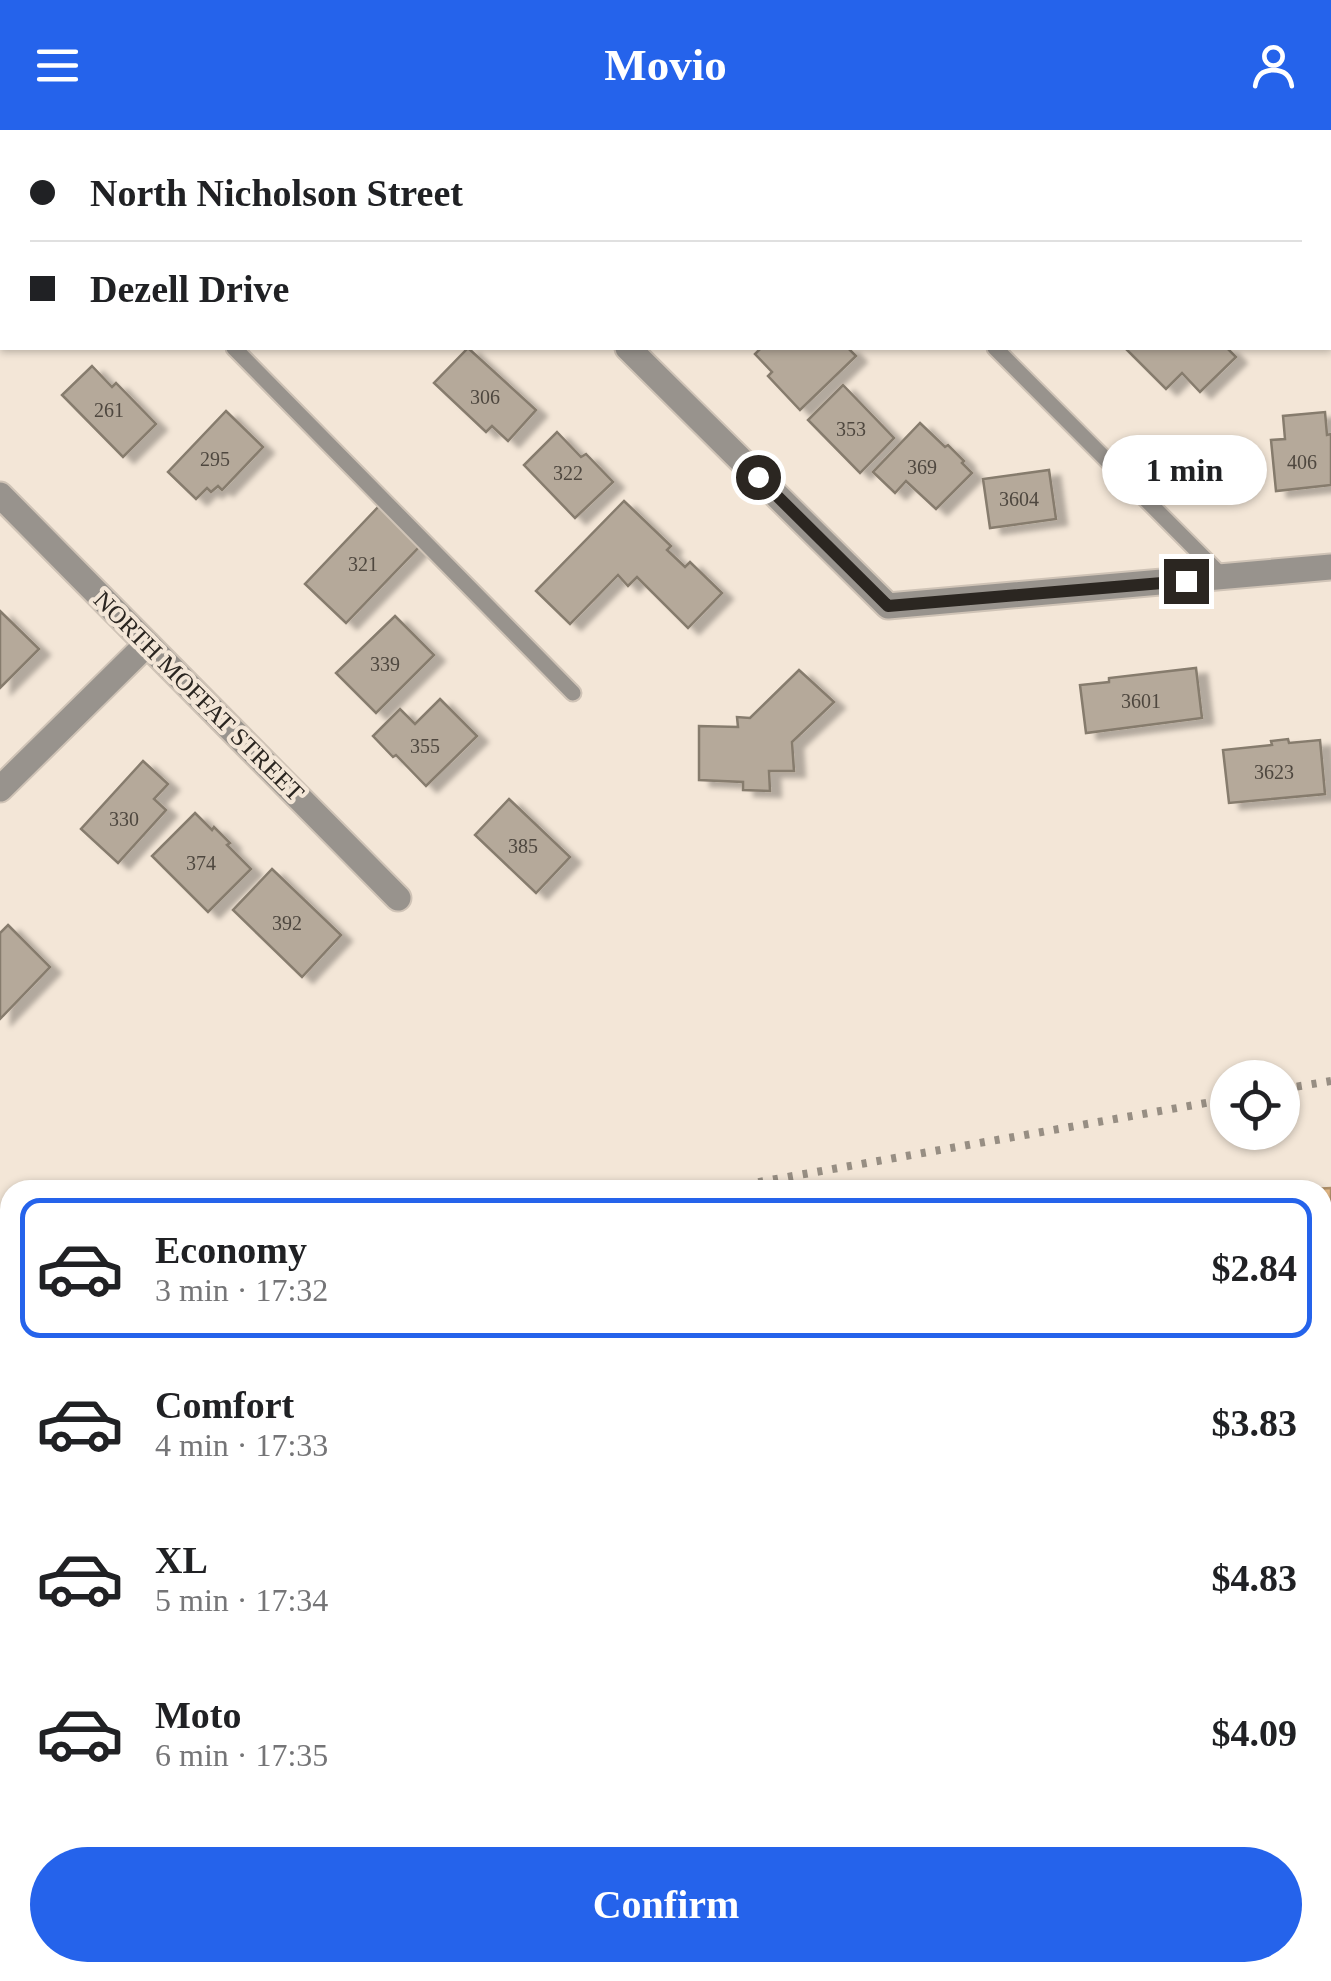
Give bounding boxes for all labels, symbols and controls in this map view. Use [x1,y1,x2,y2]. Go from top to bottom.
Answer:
icon: menu [30,38,85,93]
icon: person [1246,38,1301,93]
text: Movio [604,40,727,90]
text: North Nicholson Street [90,172,463,214]
text: Dezell Drive [90,268,289,310]
house number: 306 [470,386,500,408]
house number: 261 [94,399,124,421]
house number: 353 [836,418,866,440]
callout: 1 min [1104,436,1268,506]
house number: 295 [200,448,230,470]
house number: 406 [1287,451,1317,473]
text: 1 min [1146,452,1223,488]
route start [736,455,781,500]
house number: 369 [907,456,937,478]
house number: 322 [553,462,583,484]
house number: 3604 [999,488,1039,510]
house number: 321 [348,553,378,575]
route end [1164,559,1209,604]
street label: NORTH MOFFAT STREET [89,586,309,806]
house number: 339 [370,653,400,675]
house number: 3601 [1121,690,1161,712]
house number: 355 [410,735,440,757]
house number: 3623 [1254,761,1294,783]
house number: 330 [109,808,139,830]
house number: 385 [508,835,538,857]
house number: 374 [186,852,216,874]
house number: 392 [272,912,302,934]
map controls [1210,1060,1300,1150]
button: locate [1210,1060,1300,1150]
icon: car [35,1223,125,1313]
text: Economy [155,1229,307,1271]
text: $2.84 [1212,1247,1297,1289]
text: 3 min · 17:32 [155,1272,328,1308]
icon: car [35,1378,125,1468]
text: Comfort [155,1384,294,1426]
text: $3.83 [1212,1402,1297,1444]
text: 4 min · 17:33 [155,1427,328,1463]
icon: car [35,1533,125,1623]
text: XL [155,1539,208,1581]
text: $4.83 [1212,1557,1297,1599]
text: 5 min · 17:34 [155,1582,328,1618]
icon: car [35,1688,125,1778]
text: Moto [155,1694,242,1736]
text: $4.09 [1212,1712,1297,1754]
text: 6 min · 17:35 [155,1737,328,1773]
button: Confirm [30,1847,1302,1962]

